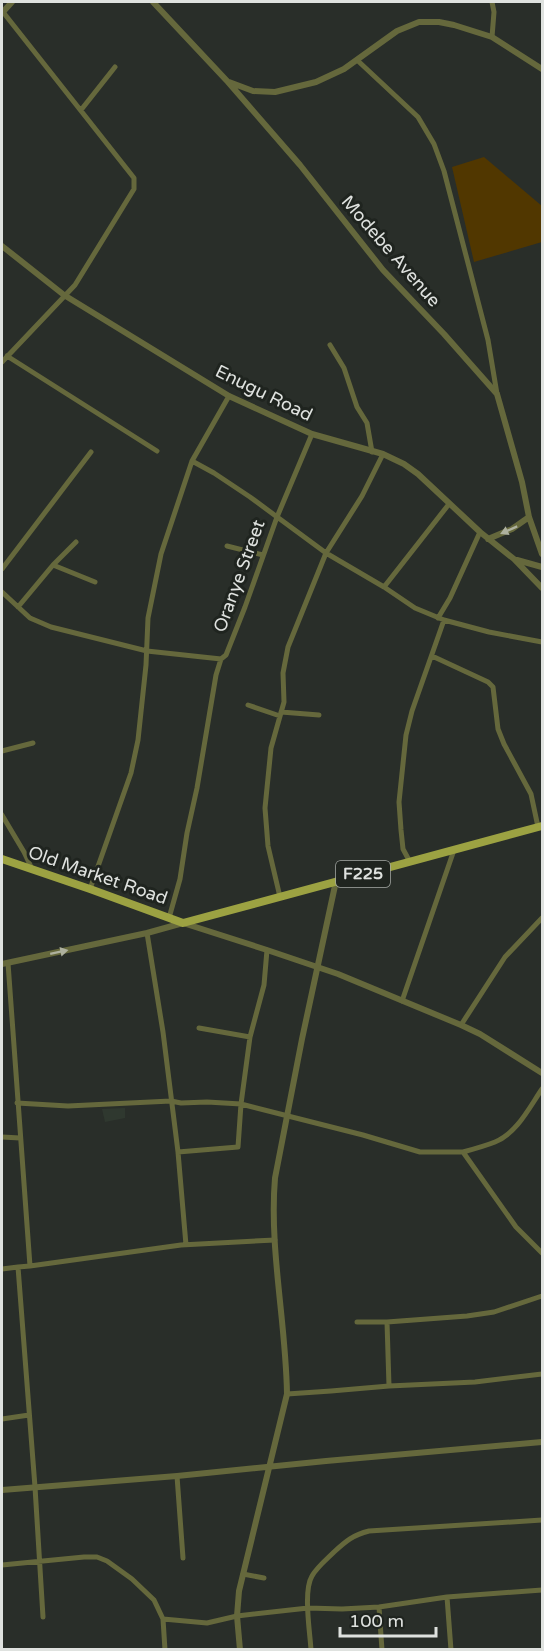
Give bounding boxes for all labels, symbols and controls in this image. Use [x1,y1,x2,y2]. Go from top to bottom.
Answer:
street label: Modebe Avenue [337,191,445,311]
street label: Enugu Road [212,360,316,426]
street label: Oranye Street [208,517,270,635]
one-way arrow [501,525,518,534]
street label: Old Market Road [25,841,171,909]
road number: F225 [336,861,390,887]
one-way arrow [49,947,68,956]
scale bar [340,1600,436,1638]
text: 100 m [349,1610,404,1632]

